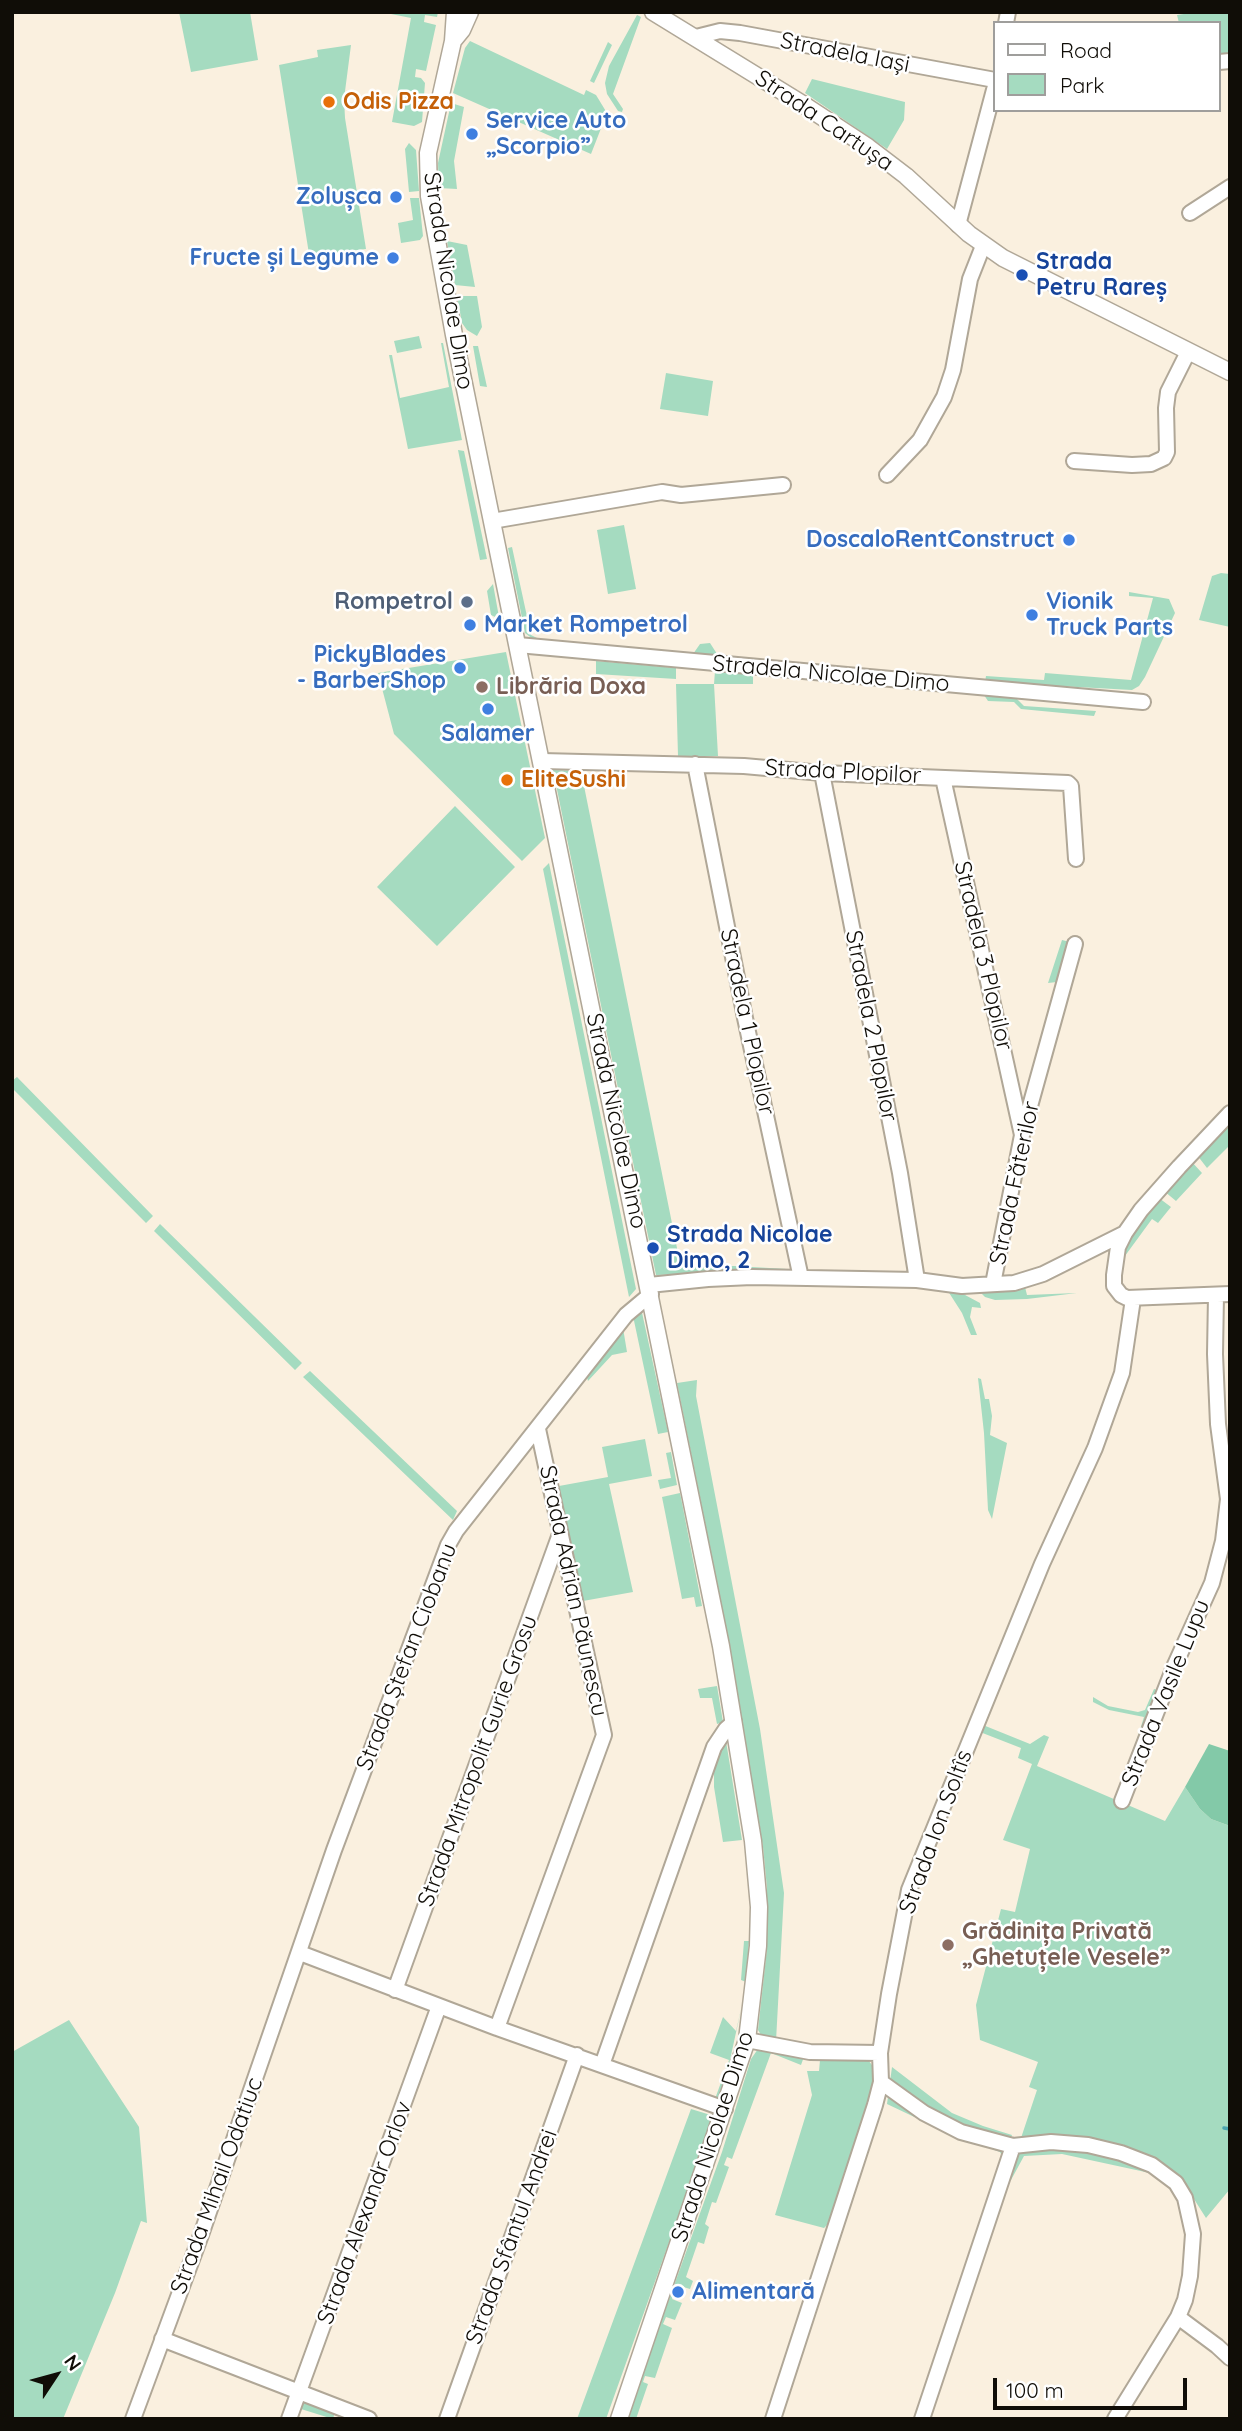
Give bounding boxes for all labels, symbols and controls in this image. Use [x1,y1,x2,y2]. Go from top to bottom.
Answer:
legend [993,21,1221,112]
street label: Stradela Iași [778,27,912,79]
text: Road [1060,37,1112,63]
street label: Strada Cartușa [750,65,898,177]
text: Park [1060,72,1104,98]
place label: Odis Pizza [343,88,454,116]
marker: Odis Pizza [321,94,337,110]
place label: Service Auto „Scorpio” [486,107,626,161]
marker: Service Auto „Scorpio” [464,126,480,142]
street label: Strada Nicolae Dimo [417,170,479,392]
place label: Zolușca [296,183,382,211]
marker: Zolușca [388,189,404,205]
place label: Fructe și Legume [189,244,379,272]
place label: Strada Petru Rareș [1036,248,1167,302]
marker: Fructe și Legume [385,250,401,266]
marker: Strada Petru Rareș [1014,267,1030,283]
place label: DoscaloRentConstruct [806,526,1055,554]
marker: DoscaloRentConstruct [1061,532,1077,548]
place label: Rompetrol [334,588,453,616]
place label: Vionik Truck Parts [1046,588,1173,642]
marker: Rompetrol [459,594,475,610]
marker: Vionik Truck Parts [1024,607,1040,623]
place label: Market Rompetrol [484,611,688,639]
marker: Market Rompetrol [462,617,478,633]
place label: PickyBlades - BarberShop [297,641,446,695]
street label: Stradela Nicolae Dimo [711,650,951,698]
marker: PickyBlades - BarberShop [452,660,468,676]
place label: Librăria Doxa [496,673,646,701]
marker: Librăria Doxa [474,679,490,695]
marker: Salamer [480,701,496,717]
place label: Salamer [441,720,535,748]
street label: Strada Plopilor [764,754,922,790]
place label: EliteSushi [521,766,626,794]
marker: EliteSushi [499,772,515,788]
street label: Stradela 3 Plopilor [948,859,1018,1053]
street label: Stradela 1 Plopilor [714,926,780,1118]
street label: Stradela 2 Plopilor [839,928,903,1124]
street label: Strada Nicolae Dimo [580,1011,652,1231]
street label: Strada Făterilor [984,1099,1046,1267]
place label: Strada Nicolae Dimo, 2 [667,1221,832,1275]
marker: Strada Nicolae Dimo, 2 [645,1240,661,1256]
street label: Strada Adrian Păunescu [533,1463,613,1719]
street label: Strada Ștefan Ciobanu [351,1540,463,1774]
street label: Strada Vasile Lupu [1116,1596,1216,1790]
street label: Strada Mitropolit Gurie Grosu [412,1612,544,1910]
street label: Strada Ion Soltîs [894,1746,978,1918]
place label: Grădinița Privată „Ghetuțele Vesele” [962,1918,1170,1972]
marker: Grădinița Privată „Ghetuțele Vesele” [940,1937,956,1953]
street label: Strada Nicolae Dimo [666,2028,760,2246]
street label: Strada Mihail Odatiuc [165,2074,269,2298]
street label: Strada Alexandr Orlov [312,2098,418,2328]
street label: Strada Sfântul Andrei [460,2126,564,2348]
place label: Alimentară [692,2278,815,2306]
marker: Alimentară [670,2284,686,2300]
north arrow [21,2340,91,2410]
text: N [59,2350,87,2375]
scale bar [997,2364,1191,2408]
text: 100 m [1006,2377,1064,2403]

